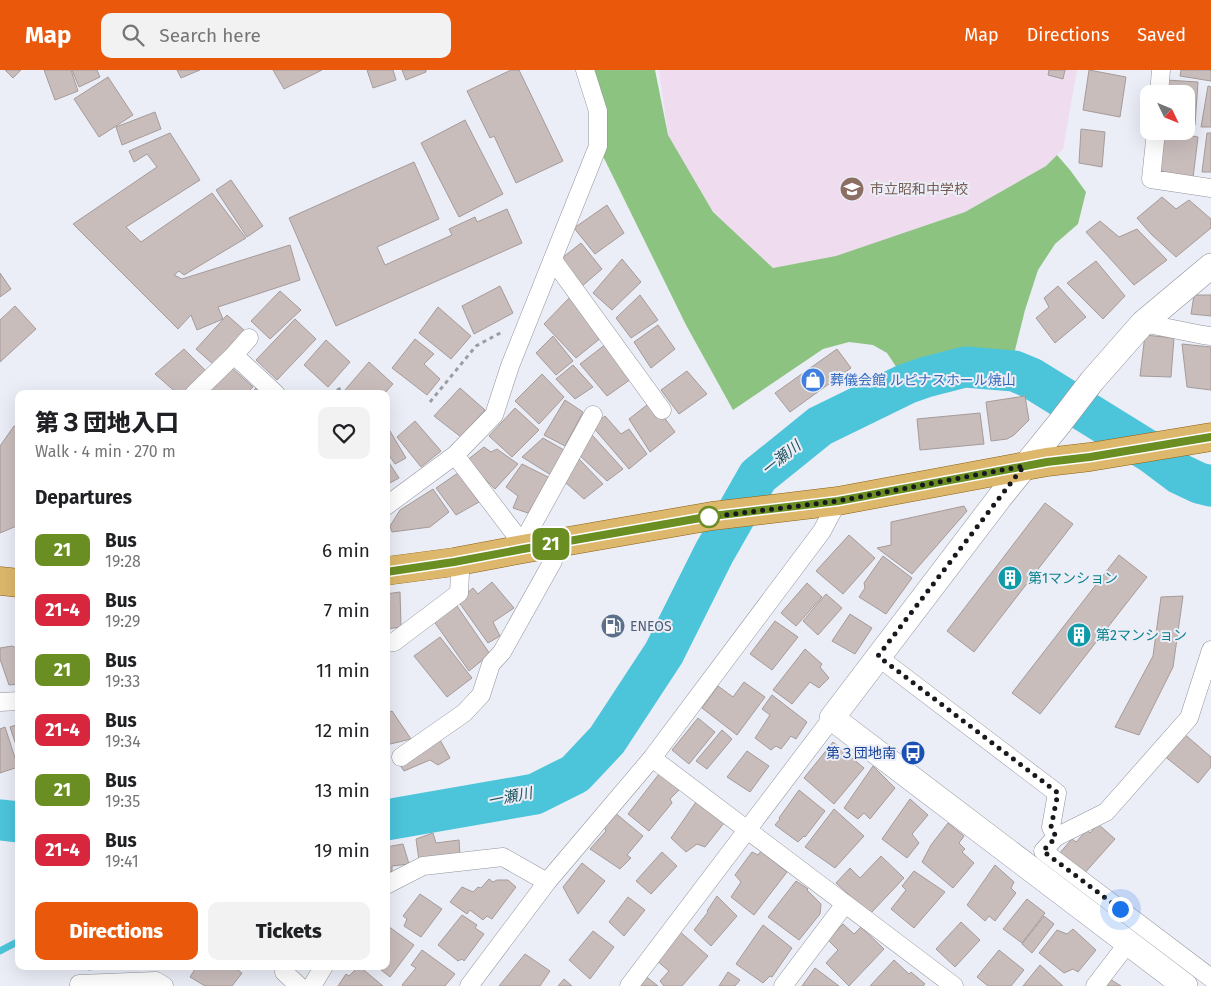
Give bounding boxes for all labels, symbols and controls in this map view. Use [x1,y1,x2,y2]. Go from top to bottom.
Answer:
search box [101,13,451,58]
text: Map [25,21,71,49]
icon: search [119,21,147,49]
text: Search here [159,24,261,47]
text: Map [964,24,999,46]
text: Directions [1027,24,1109,46]
text: Saved [1137,24,1186,46]
north arrow [1140,85,1195,140]
map controls [1140,85,1195,140]
school or university icon: 市立昭和中学校 [839,176,865,202]
place label: 市立昭和中学校 [870,181,968,198]
shop icon: 葬儀会館 ルピナスホール焼山 [800,367,826,393]
place label: 葬儀会館 ルピナスホール焼山 [830,372,1016,389]
button: heart [318,407,370,459]
text: 第３団地入口 [35,409,179,437]
water label: 一瀬川 [758,436,806,479]
text: Walk · 4 min · 270 m [35,442,176,461]
text: Departures [35,486,132,509]
unlabelled marker [698,506,720,528]
line badge: 21 [528,528,574,560]
text: Bus [105,529,137,552]
text: 21 [542,533,560,555]
text: 21 [54,539,71,561]
text: 6 min [322,539,370,562]
text: 19:28 [105,552,141,571]
building icon: 第1マンション [997,565,1023,591]
place label: 第1マンション [1028,570,1118,587]
text: Bus [105,589,137,612]
text: 21-4 [45,599,80,621]
text: 7 min [324,599,370,622]
text: 19:29 [105,612,140,631]
fuel station icon: ENEOS [600,613,626,639]
place label: ENEOS [630,618,672,635]
building icon: 第2マンション [1066,622,1092,648]
place label: 第2マンション [1096,627,1187,644]
text: Bus [105,649,137,672]
text: 21 [54,659,71,681]
text: 11 min [316,659,370,682]
text: 19:33 [105,672,140,691]
text: Bus [105,709,137,732]
text: 21-4 [45,719,80,741]
text: 12 min [315,719,370,742]
text: 19:34 [105,732,141,751]
bus stop icon: 第３団地南 [900,740,926,766]
place label: 第３団地南 [826,745,896,762]
text: Bus [105,769,137,792]
text: 21 [54,779,71,801]
text: 13 min [314,779,370,802]
water label: 一瀬川 [486,783,536,810]
text: 19:35 [105,792,140,811]
text: Bus [105,829,137,852]
text: 21-4 [45,839,80,861]
text: 19 min [314,839,370,862]
text: 19:41 [105,852,139,871]
your location [1108,897,1133,922]
button: Directions [35,902,198,960]
button: Tickets [208,902,370,960]

